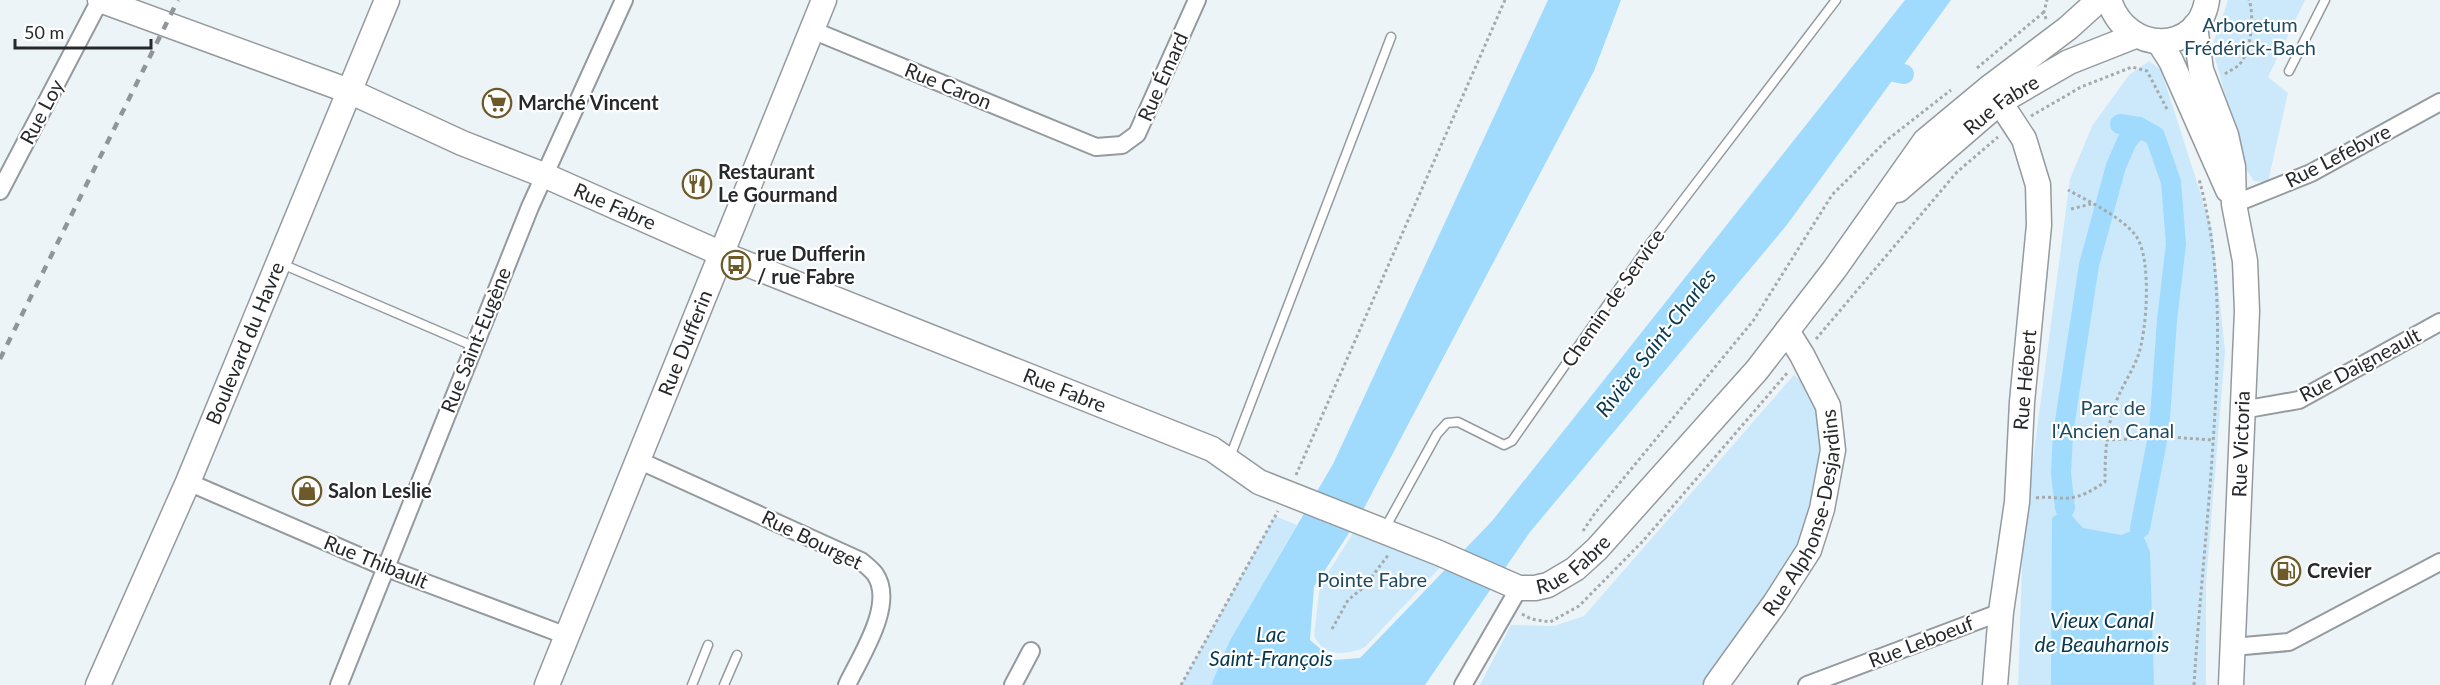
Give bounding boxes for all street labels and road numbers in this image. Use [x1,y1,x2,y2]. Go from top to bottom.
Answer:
street label: Rue Émard [1132,28,1192,125]
street label: Rue Caron [901,57,995,113]
street label: Rue Fabre [1958,69,2043,139]
street label: Rue Loy [14,74,68,148]
street label: Rue Lefebvre [2281,118,2394,192]
street label: Rue Fabre [570,177,660,234]
street label: Chemin de Service [1556,224,1669,371]
street label: Boulevard du Havre [200,258,289,428]
street label: Rue Saint-Eugène [435,263,515,416]
street label: Rue Dufferin [652,286,717,399]
street label: Rue Daigneault [2295,322,2424,406]
street label: Rue Hébert [2008,329,2040,431]
street label: Rue Fabre [1020,362,1110,417]
street label: Rue Victoria [2226,390,2254,498]
street label: Rue Alphonse-Desjardins [1757,408,1844,620]
street label: Rue Bourget [758,504,867,574]
street label: Rue Thibault [321,529,432,593]
street label: Rue Fabre [1533,530,1615,598]
street label: Rue Leboeuf [1865,610,1976,672]

